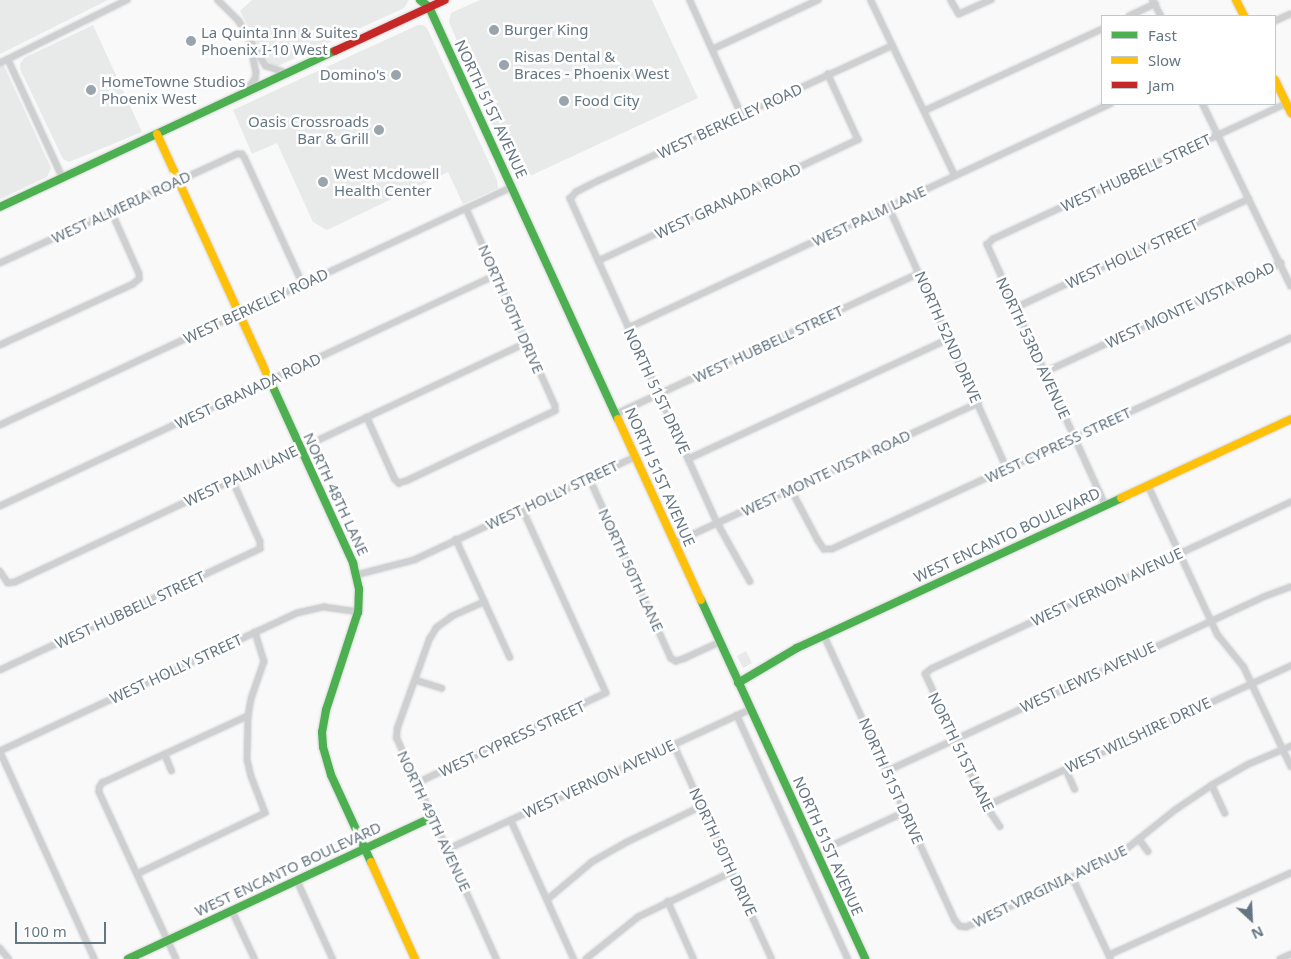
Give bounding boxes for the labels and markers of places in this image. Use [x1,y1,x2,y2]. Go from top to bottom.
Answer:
place label: Burger King [504,21,588,39]
place label: La Quinta Inn & Suites Phoenix I-10 West [201,23,358,58]
marker: Burger King [488,24,500,36]
marker: La Quinta Inn & Suites Phoenix I-10 West [185,35,197,47]
place label: Risas Dental & Braces - Phoenix West [514,47,669,82]
marker: Risas Dental & Braces - Phoenix West [498,59,510,71]
place label: Domino's [320,66,386,84]
marker: Domino's [390,69,402,81]
place label: HomeTowne Studios Phoenix West [101,72,245,107]
marker: HomeTowne Studios Phoenix West [85,84,97,96]
place label: Food City [574,92,639,110]
marker: Food City [558,95,570,107]
place label: Oasis Crossroads Bar & Grill [248,112,369,147]
marker: Oasis Crossroads Bar & Grill [373,124,385,136]
place label: West Mcdowell Health Center [334,164,439,199]
marker: West Mcdowell Health Center [316,175,330,189]

